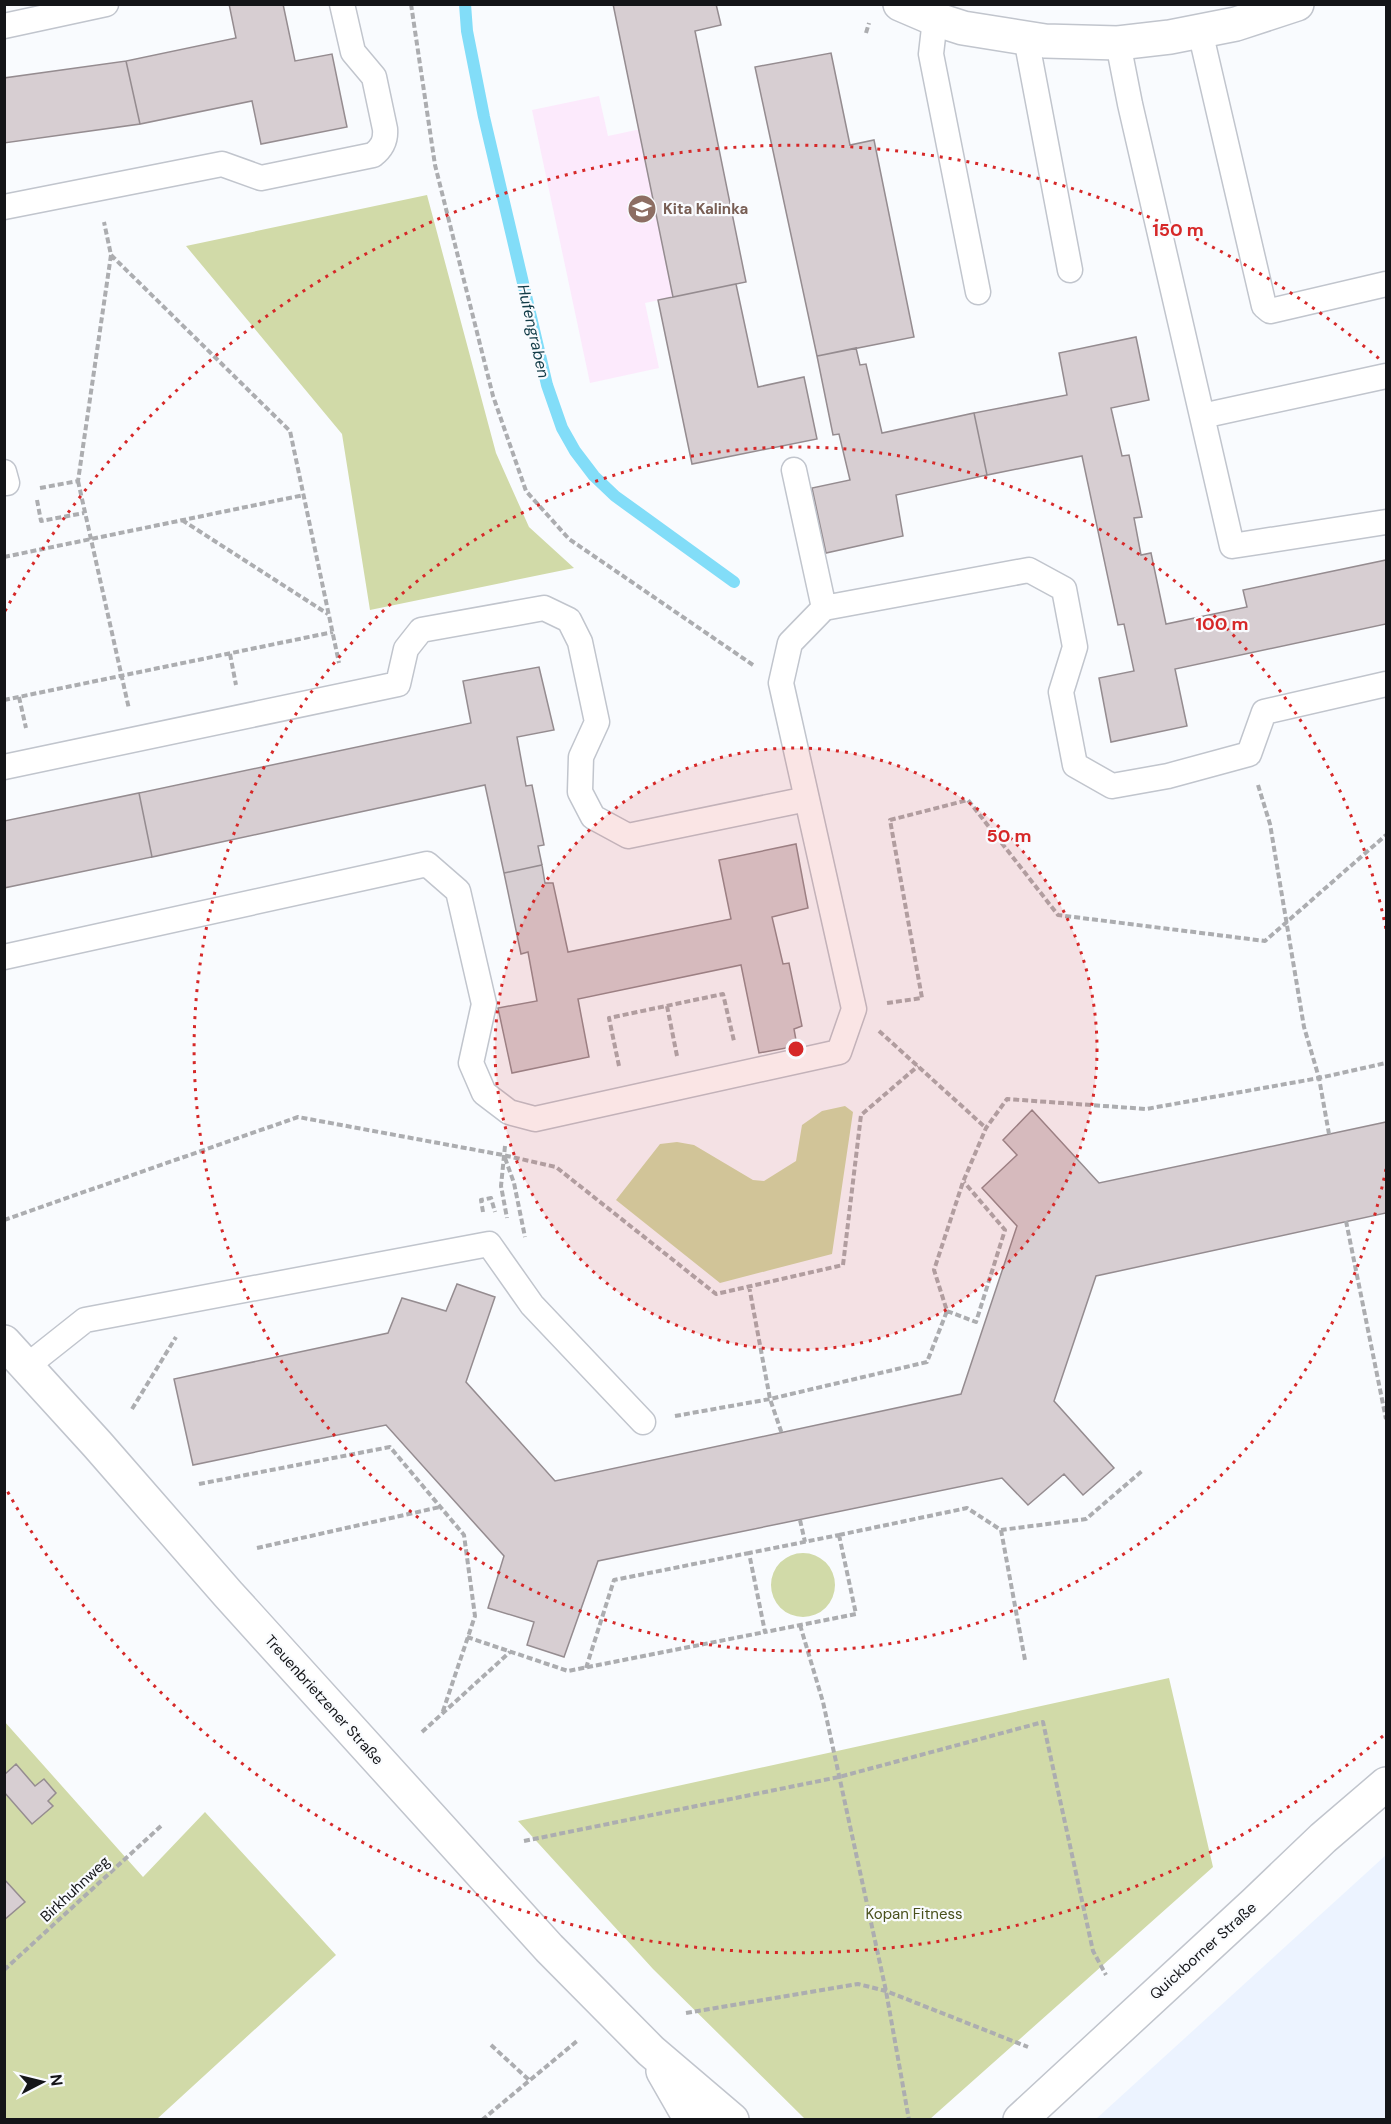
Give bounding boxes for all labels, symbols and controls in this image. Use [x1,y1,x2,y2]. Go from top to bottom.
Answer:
school or university icon: Kita Kalinka [626,193,658,225]
place label: Kita Kalinka [663,199,748,219]
text: 150 m [1152,218,1204,242]
water label: Hufengraben [513,282,555,380]
text: 100 m [1195,612,1249,636]
text: 50 m [986,824,1032,848]
centre of rings [786,1039,806,1059]
street label: Treuenbrietzener Straße [260,1631,388,1769]
street label: Birkhuhnweg [36,1852,114,1926]
street label: Quickborner Straße [1145,1898,1261,2004]
park label: Kopan Fitness [865,1904,963,1924]
north arrow [12,2052,72,2112]
text: N [45,2073,68,2087]

